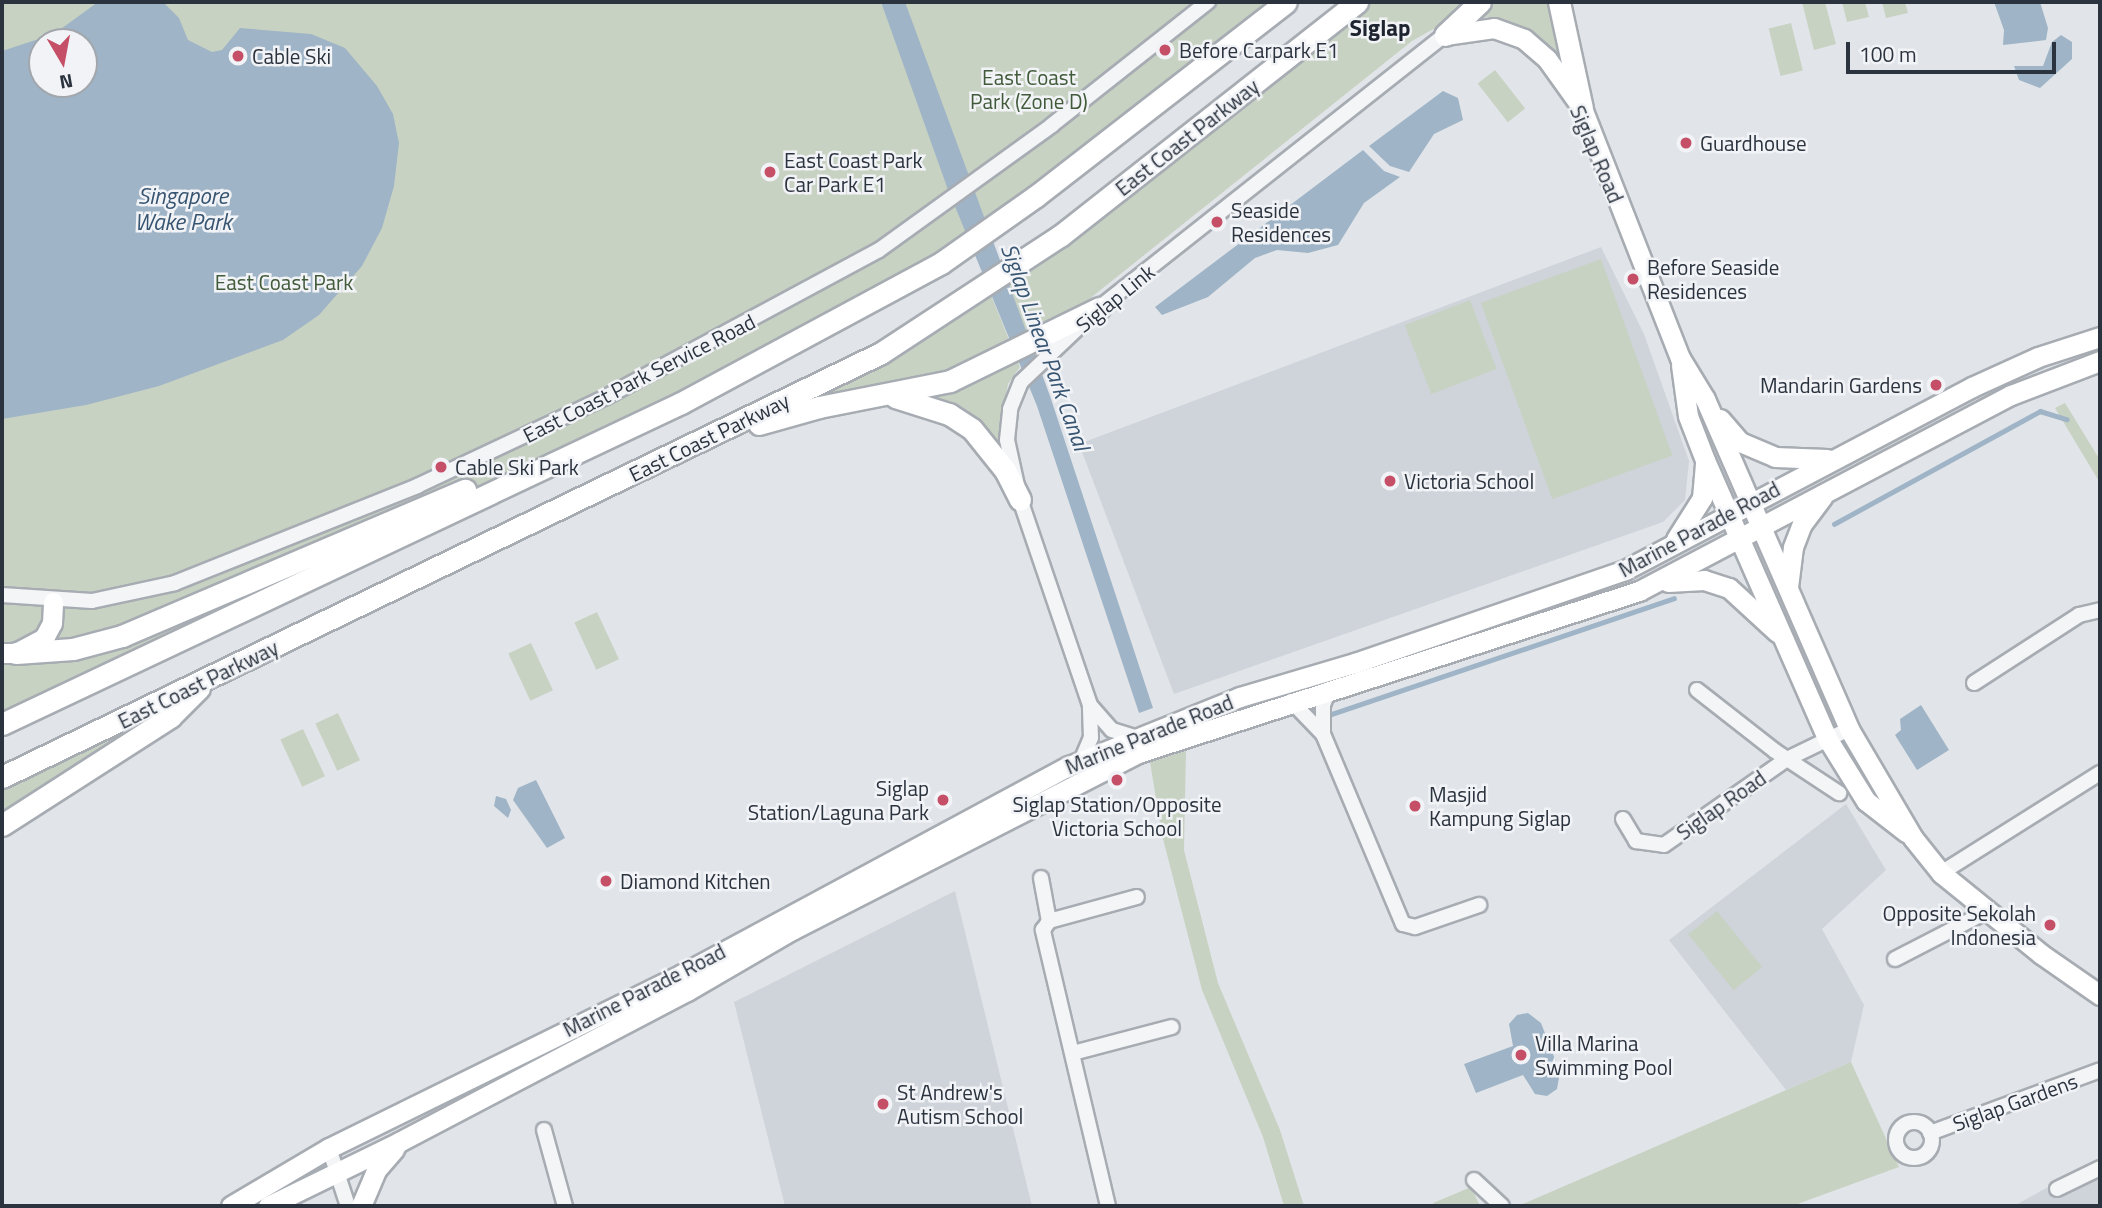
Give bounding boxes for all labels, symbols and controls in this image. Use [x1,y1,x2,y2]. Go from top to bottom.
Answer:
district label: Siglap [1349,14,1411,42]
north arrow [28,28,98,98]
scale bar [1850,28,2060,72]
place label: Before Carpark E1 [1179,37,1339,63]
text: 100 m [1859,38,1916,70]
marker: Before Carpark E1 [1157,42,1173,58]
place label: Cable Ski [252,43,331,69]
marker: Cable Ski [230,48,246,64]
park label: East Coast Park (Zone D) [970,64,1088,114]
text: N [57,67,75,98]
street label: East Coast Parkway [1110,73,1264,201]
street label: Siglap Road [1565,102,1629,206]
place label: Guardhouse [1700,130,1807,156]
marker: Guardhouse [1678,135,1694,151]
place label: East Coast Park Car Park E1 [784,147,923,197]
marker: East Coast Park Car Park E1 [762,164,778,180]
water label: Singapore Wake Park [134,182,232,236]
place label: Seaside Residences [1231,197,1331,247]
marker: Seaside Residences [1209,214,1225,230]
water label: Siglap Linear Park Canal [995,240,1095,454]
place label: Before Seaside Residences [1647,254,1779,304]
street label: Siglap Link [1071,259,1159,337]
park label: East Coast Park [215,269,353,295]
marker: Before Seaside Residences [1625,271,1641,287]
street label: East Coast Park Service Road [519,308,759,448]
place label: Mandarin Gardens [1760,372,1922,398]
marker: Mandarin Gardens [1928,377,1944,393]
street label: East Coast Parkway [625,387,793,487]
place label: Cable Ski Park [455,454,579,480]
marker: Cable Ski Park [433,459,449,475]
place label: Victoria School [1404,468,1534,494]
marker: Victoria School [1382,473,1398,489]
street label: Marine Parade Road [1614,476,1784,582]
street label: East Coast Parkway [114,634,282,734]
street label: Marine Parade Road [1061,689,1237,779]
street label: Siglap Road [1671,765,1771,845]
marker: Siglap Station/Opposite Victoria School [1109,772,1125,788]
place label: Siglap Station/Laguna Park [748,775,929,825]
place label: Masjid Kampung Siglap [1429,781,1571,831]
place label: Siglap Station/Opposite Victoria School [1012,791,1222,841]
marker: Siglap Station/Laguna Park [935,792,951,808]
marker: Masjid Kampung Siglap [1407,798,1423,814]
place label: Diamond Kitchen [620,868,771,894]
marker: Diamond Kitchen [598,873,614,889]
place label: Opposite Sekolah Indonesia [1882,900,2036,950]
marker: Opposite Sekolah Indonesia [2042,917,2058,933]
street label: Marine Parade Road [559,938,729,1042]
place label: Villa Marina Swimming Pool [1535,1030,1673,1080]
marker: Villa Marina Swimming Pool [1513,1047,1529,1063]
street label: Siglap Gardens [1949,1068,2081,1136]
place label: St Andrew's Autism School [897,1079,1023,1129]
marker: St Andrew's Autism School [875,1096,891,1112]

